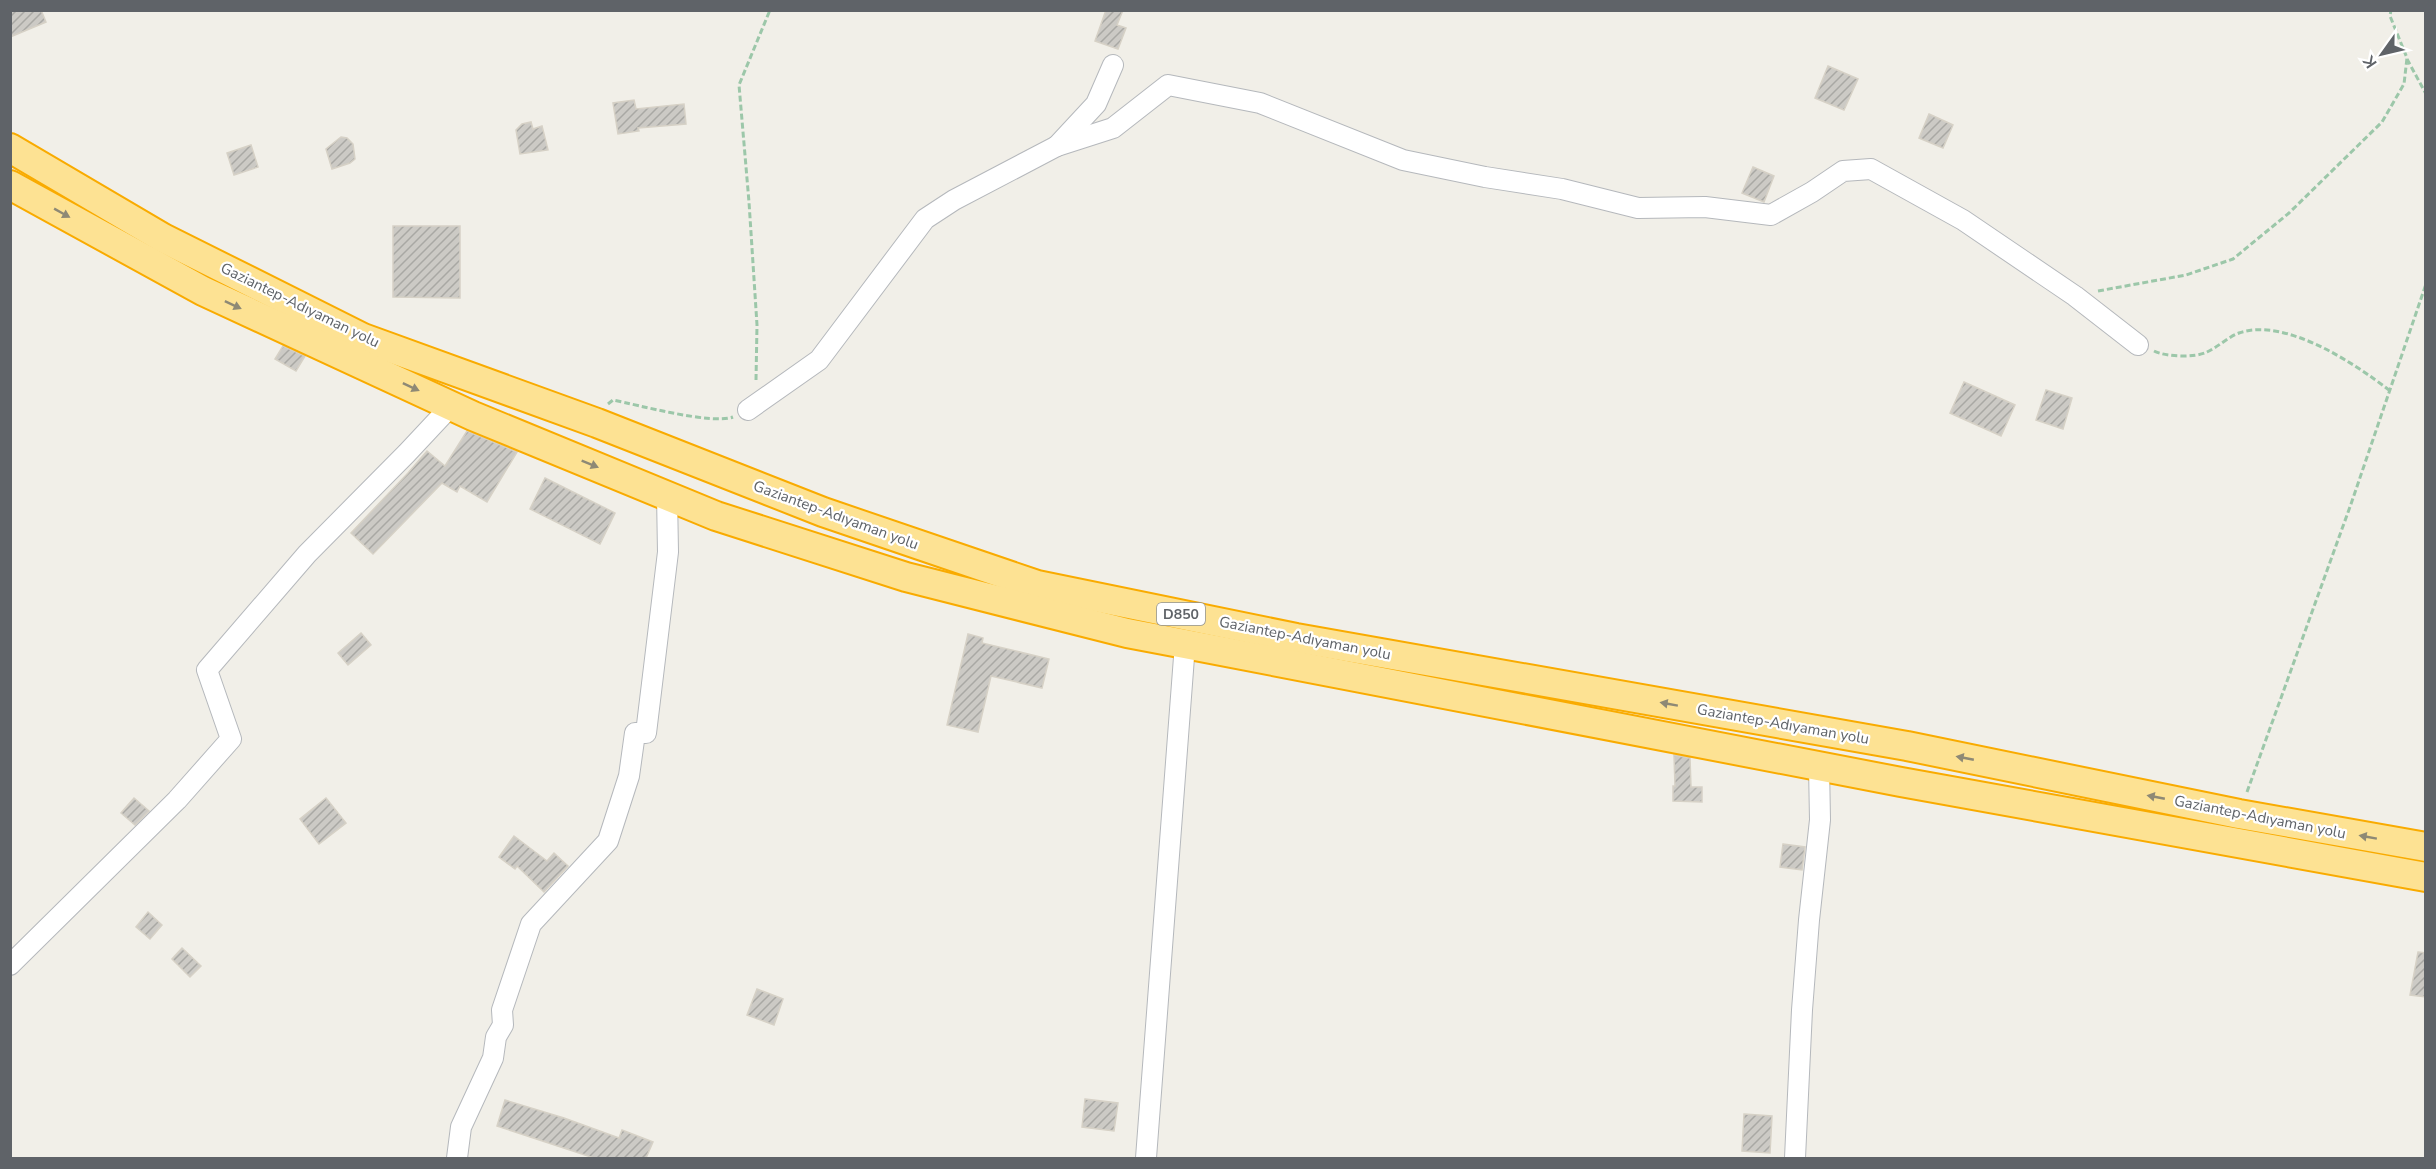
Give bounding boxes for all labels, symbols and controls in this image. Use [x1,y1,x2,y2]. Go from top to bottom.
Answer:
north arrow [2352,24,2412,84]
text: K [2358,50,2382,72]
one-way arrow [54,208,71,218]
street label: Gaziantep-Adıyaman yolu [217,258,383,352]
one-way arrow [225,301,242,310]
one-way arrow [402,383,419,392]
one-way arrow [581,460,599,469]
street label: Gaziantep-Adıyaman yolu [751,476,921,554]
road number: D850 [1157,603,1205,625]
street label: Gaziantep-Adıyaman yolu [1217,612,1393,664]
one-way arrow [1660,699,1679,708]
street label: Gaziantep-Adıyaman yolu [1695,699,1871,749]
one-way arrow [1955,753,1974,762]
street label: Gaziantep-Adıyaman yolu [2172,791,2348,843]
one-way arrow [2146,792,2165,801]
one-way arrow [2358,832,2377,841]

